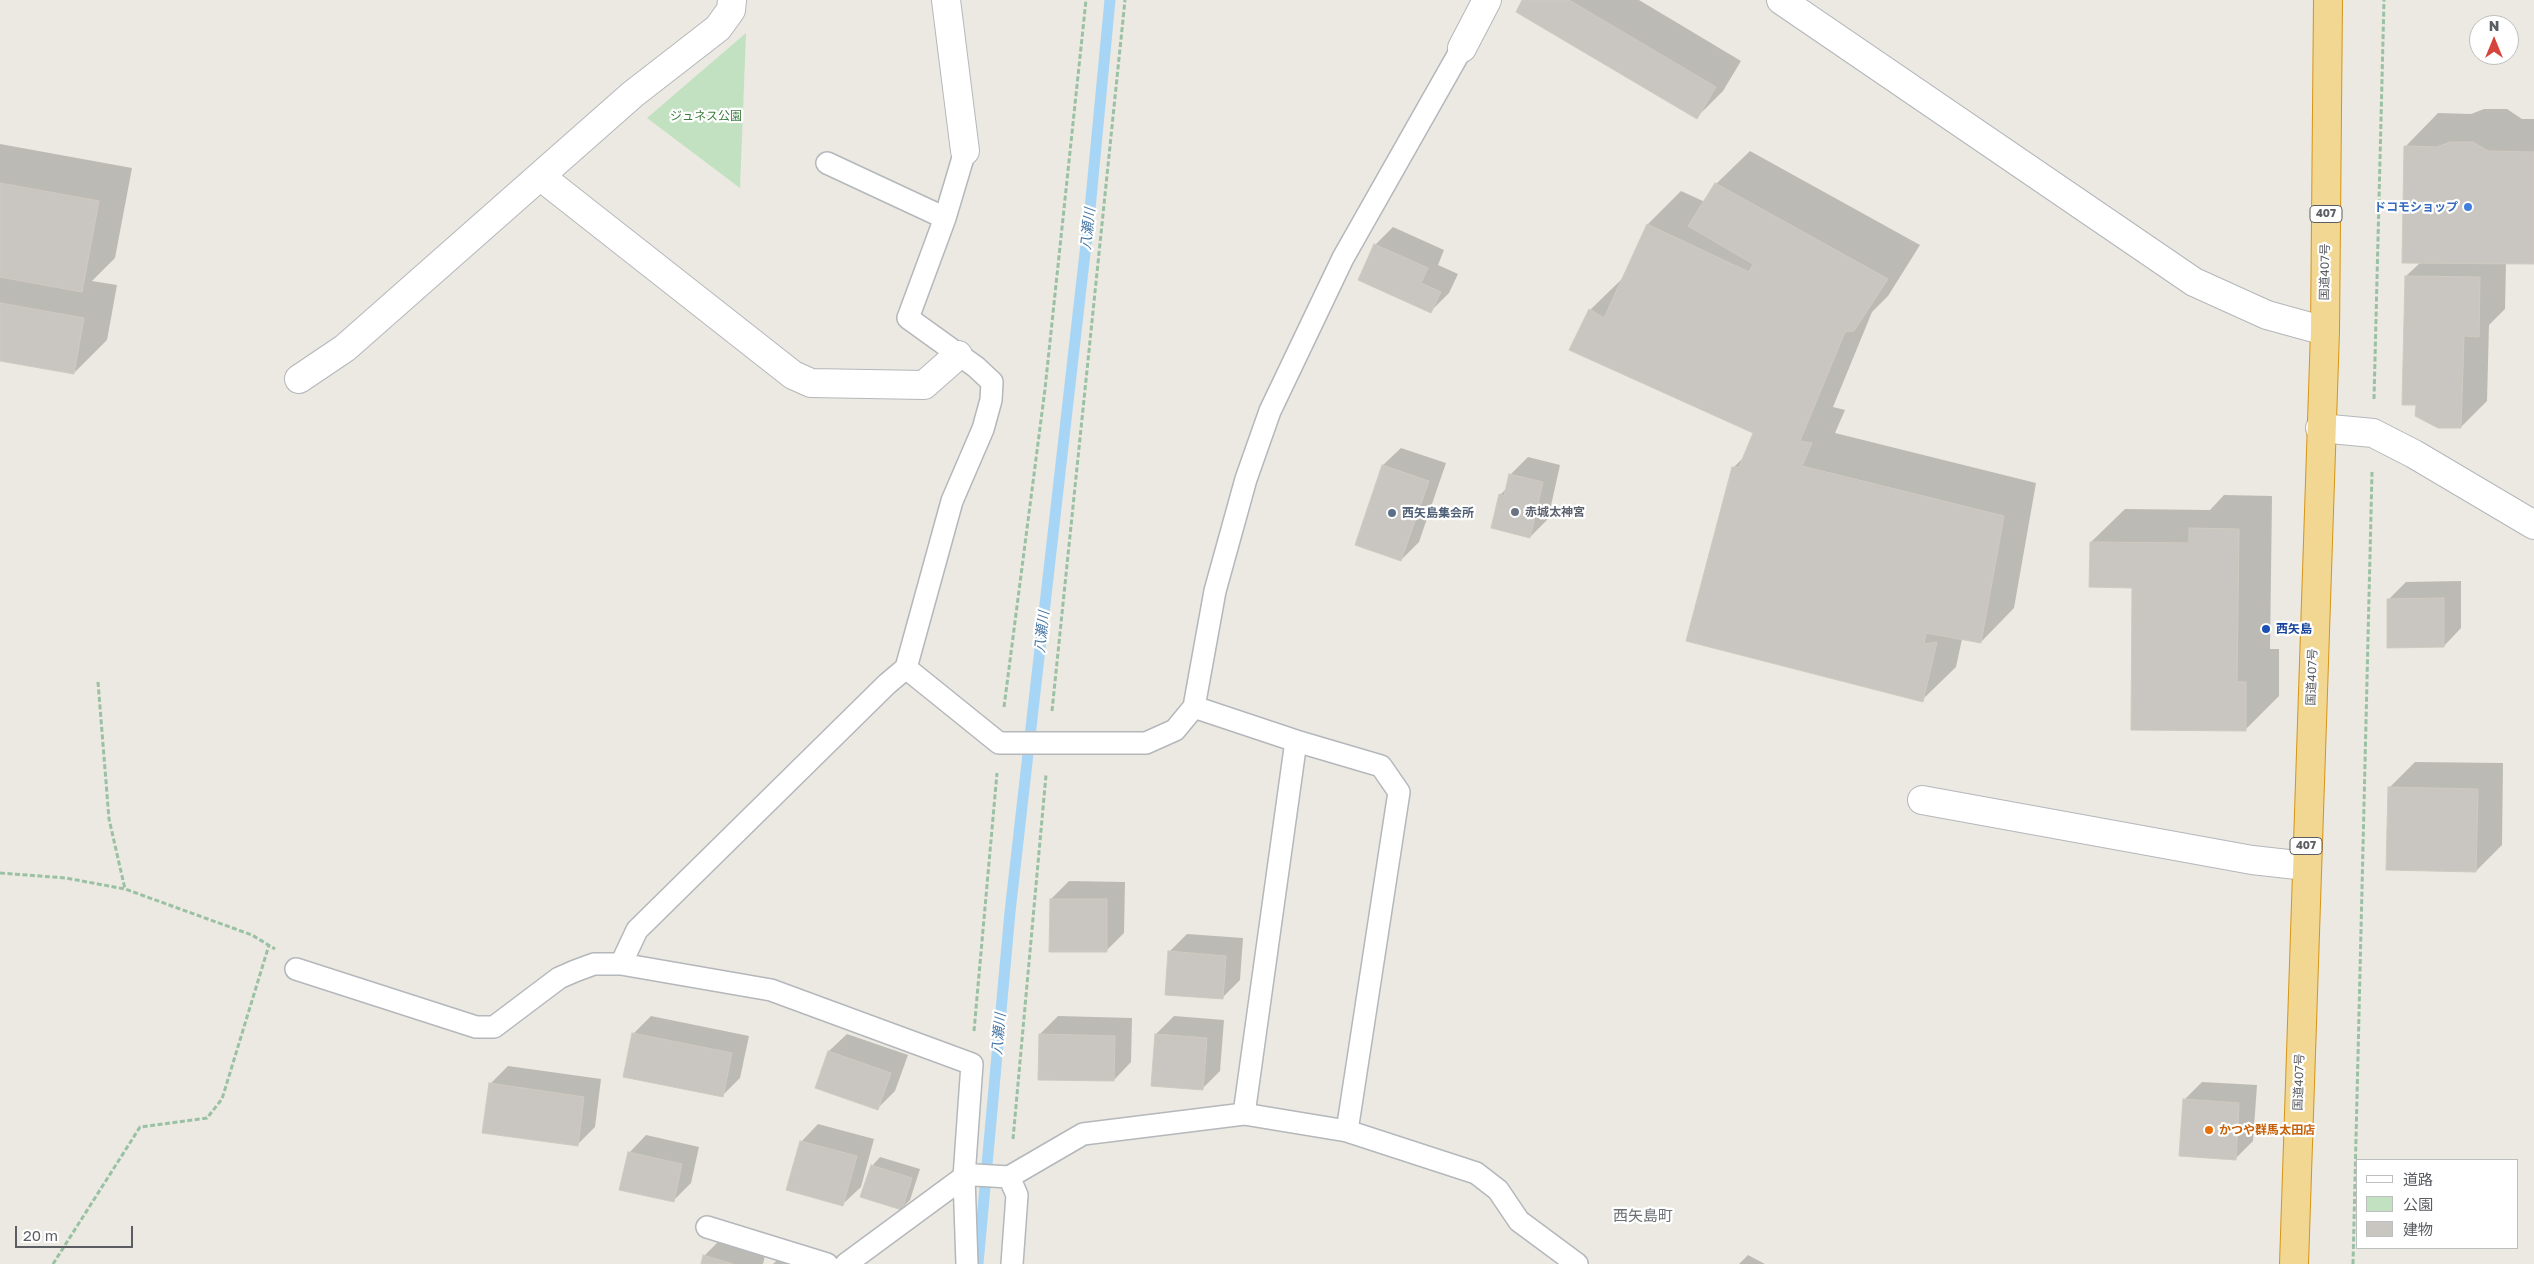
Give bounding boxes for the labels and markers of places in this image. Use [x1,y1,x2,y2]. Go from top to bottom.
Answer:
place label: ドコモショップ [2374,200,2458,214]
marker: ドコモショップ [2462,201,2474,213]
place label: 赤城太神宮 [1525,505,1585,519]
place label: 西矢島集会所 [1402,506,1474,520]
marker: 赤城太神宮 [1509,506,1521,518]
marker: 西矢島集会所 [1386,507,1398,519]
place label: 西矢島 [2276,622,2312,636]
marker: 西矢島 [2260,623,2272,635]
place label: かつや群馬太田店 [2219,1123,2315,1137]
marker: かつや群馬太田店 [2203,1124,2215,1136]

